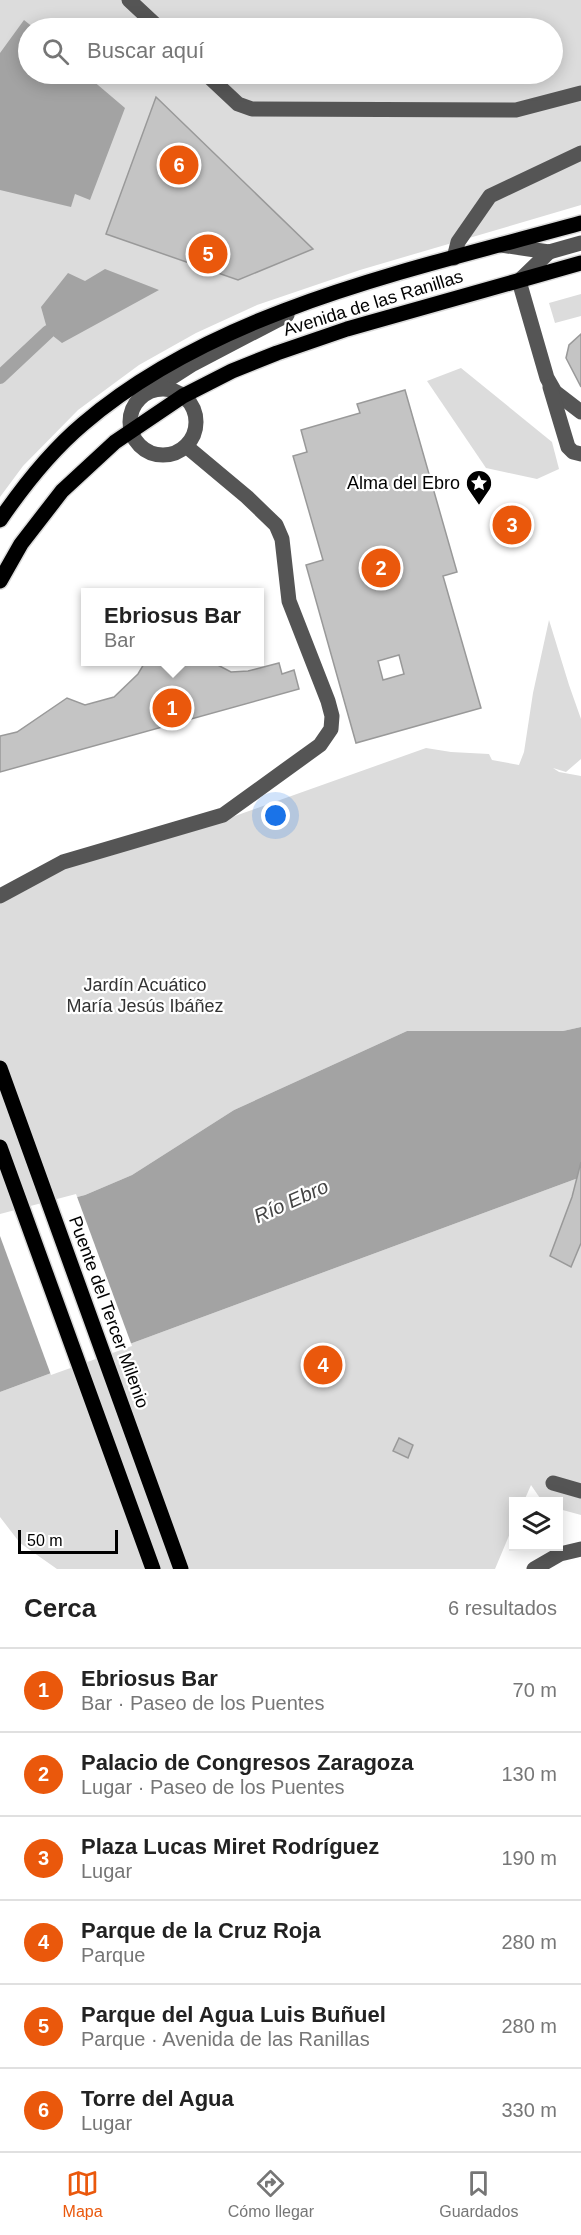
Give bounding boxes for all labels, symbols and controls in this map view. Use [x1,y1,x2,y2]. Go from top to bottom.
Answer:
search box [18,18,563,84]
icon: search [39,35,72,68]
text: Buscar aquí [87,38,204,63]
pin: 6 [160,142,198,188]
pin: 5 [188,232,228,276]
street label: Avenida de las Ranillas [281,266,465,340]
place icon: Alma del Ebro [464,468,494,506]
place label: Alma del Ebro [347,473,460,493]
pin: 3 [492,502,532,548]
pin: 2 [362,546,400,590]
popup [81,588,264,666]
text: Ebriosus Bar [104,603,241,628]
text: Bar [104,629,135,651]
pin: 1 [152,686,192,730]
your location [261,801,290,830]
park label: Jardín Acuático María Jesús Ibáñez [66,975,224,1016]
water label: Río Ebro [250,1175,332,1227]
street label: Puente del Tercer Milenio [65,1213,153,1411]
pin: 4 [304,1342,342,1388]
map controls [509,1497,563,1551]
button: layers [509,1497,563,1551]
scale bar [18,1527,118,1554]
text: 50 m [27,1532,63,1549]
text: Cerca [24,1593,96,1623]
text: 6 resultados [448,1597,557,1619]
text: Ebriosus Bar [81,1666,218,1691]
text: 1 [38,1679,49,1701]
text: 70 m [513,1679,557,1701]
text: Bar · Paseo de los Puentes [81,1692,324,1714]
text: Palacio de Congresos Zaragoza [81,1750,414,1775]
text: 2 [38,1763,49,1785]
text: 130 m [501,1763,557,1785]
text: Lugar · Paseo de los Puentes [81,1776,345,1798]
text: Plaza Lucas Miret Rodríguez [81,1834,379,1859]
text: 3 [38,1847,49,1869]
text: 190 m [501,1847,557,1869]
text: Lugar [81,1860,132,1882]
text: Parque de la Cruz Roja [81,1918,321,1943]
text: 4 [38,1931,49,1953]
text: 280 m [501,1931,557,1953]
text: Parque [81,1944,146,1966]
text: Parque del Agua Luis Buñuel [81,2002,386,2027]
text: 5 [38,2015,49,2037]
text: 280 m [501,2015,557,2037]
text: Parque · Avenida de las Ranillas [81,2028,370,2050]
text: Torre del Agua [81,2086,234,2111]
text: 6 [38,2099,49,2121]
text: 330 m [501,2099,557,2121]
text: Lugar [81,2112,132,2134]
tab: Mapa [63,2167,103,2221]
tab: Cómo llegar [228,2167,314,2221]
tab: Guardados [439,2167,518,2221]

